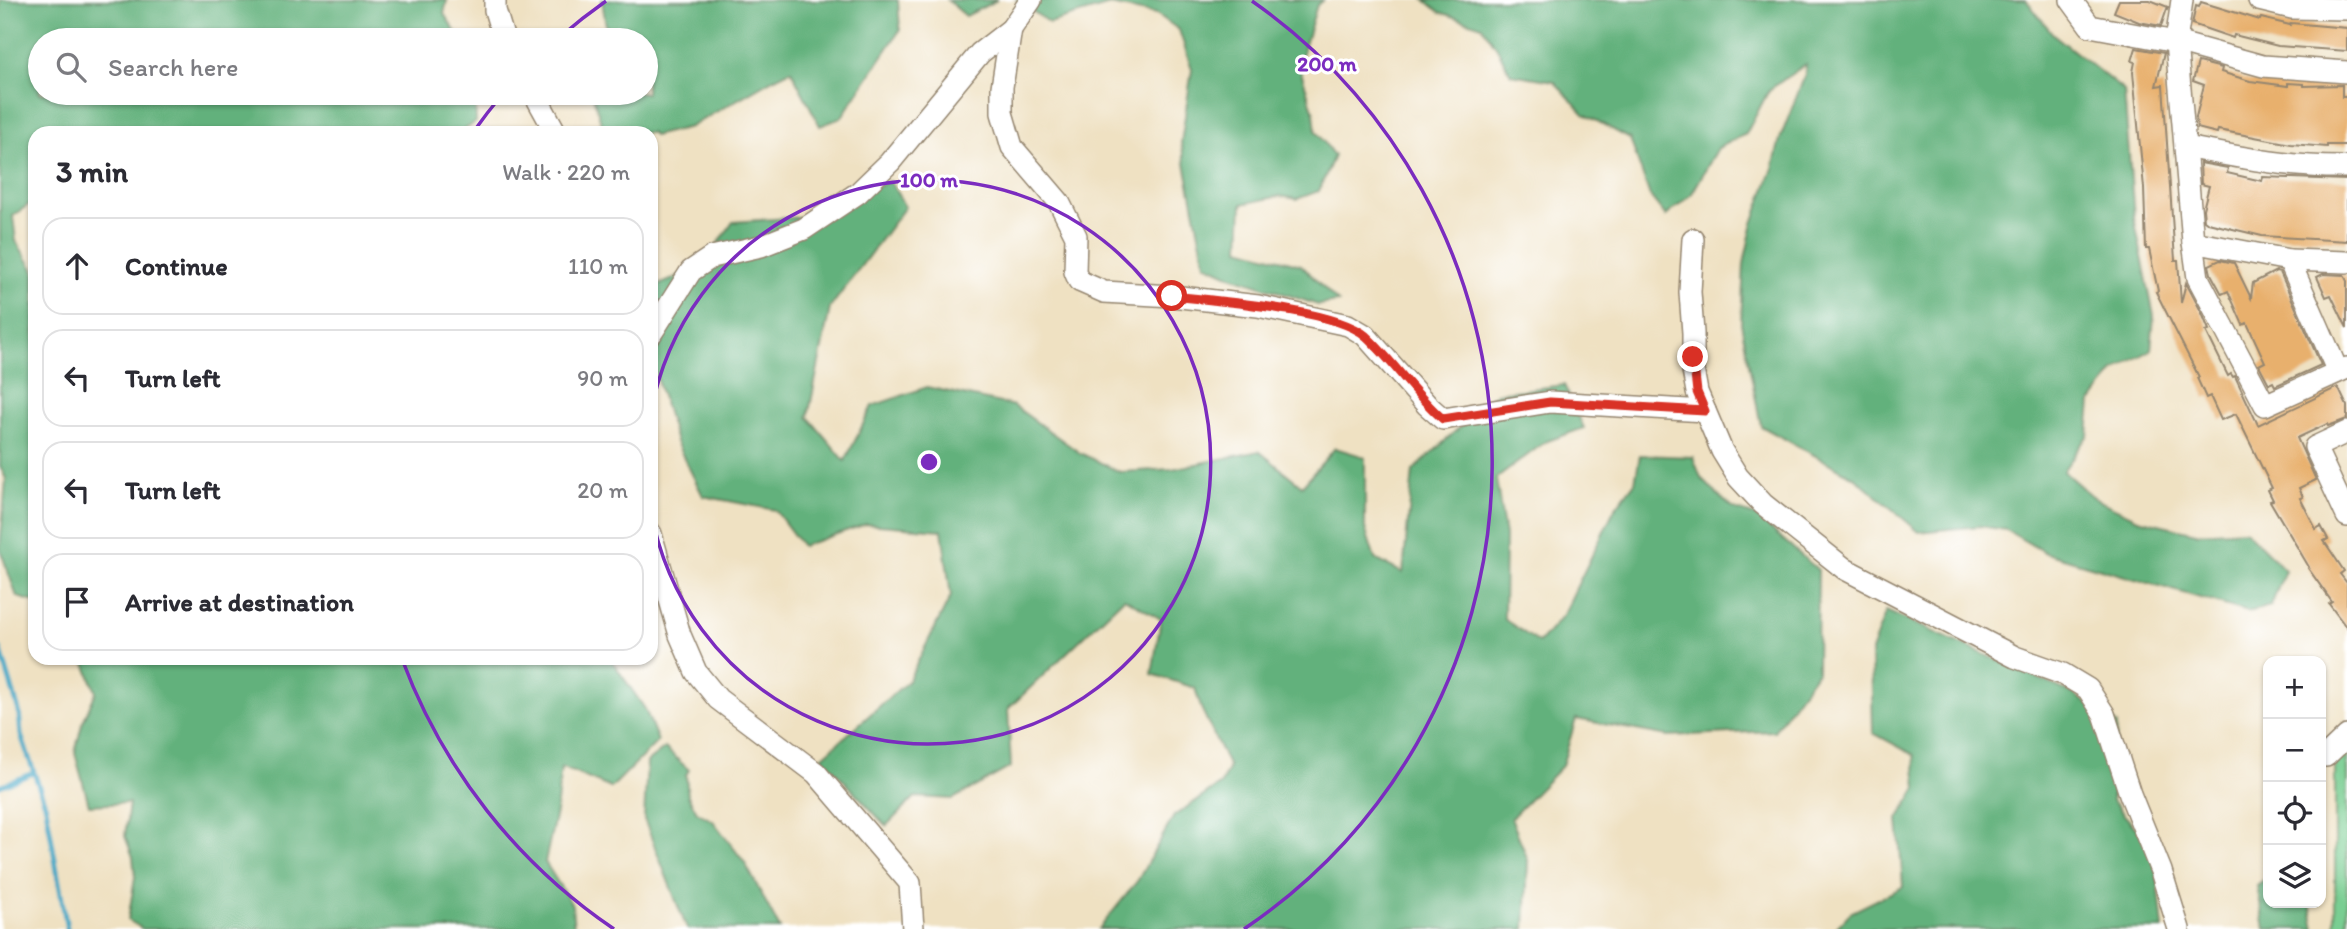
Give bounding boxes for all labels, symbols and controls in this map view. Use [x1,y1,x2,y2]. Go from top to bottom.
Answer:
search box [28,28,658,105]
icon: search [52,48,90,86]
text: Search here [108,51,238,83]
text: 200 m [1297,51,1357,76]
text: 3 min [56,153,128,190]
text: Walk · 220 m [502,158,630,186]
text: 100 m [900,167,958,192]
icon: ahead [58,247,96,285]
text: Continue [125,250,228,282]
text: 110 m [568,252,628,280]
route start [1156,280,1187,311]
route end [1677,341,1708,372]
icon: left [58,359,96,397]
text: Turn left [125,362,221,394]
text: 90 m [577,364,628,392]
centre of rings [917,450,941,474]
icon: left [58,471,96,509]
text: Turn left [125,474,221,506]
text: 20 m [577,476,628,504]
icon: arrive [58,583,96,621]
text: Arrive at destination [125,586,354,618]
map controls [2263,656,2326,908]
button: + [2263,656,2326,719]
button: − [2263,719,2326,782]
button: locate [2263,782,2326,845]
button: layers [2263,845,2326,908]

